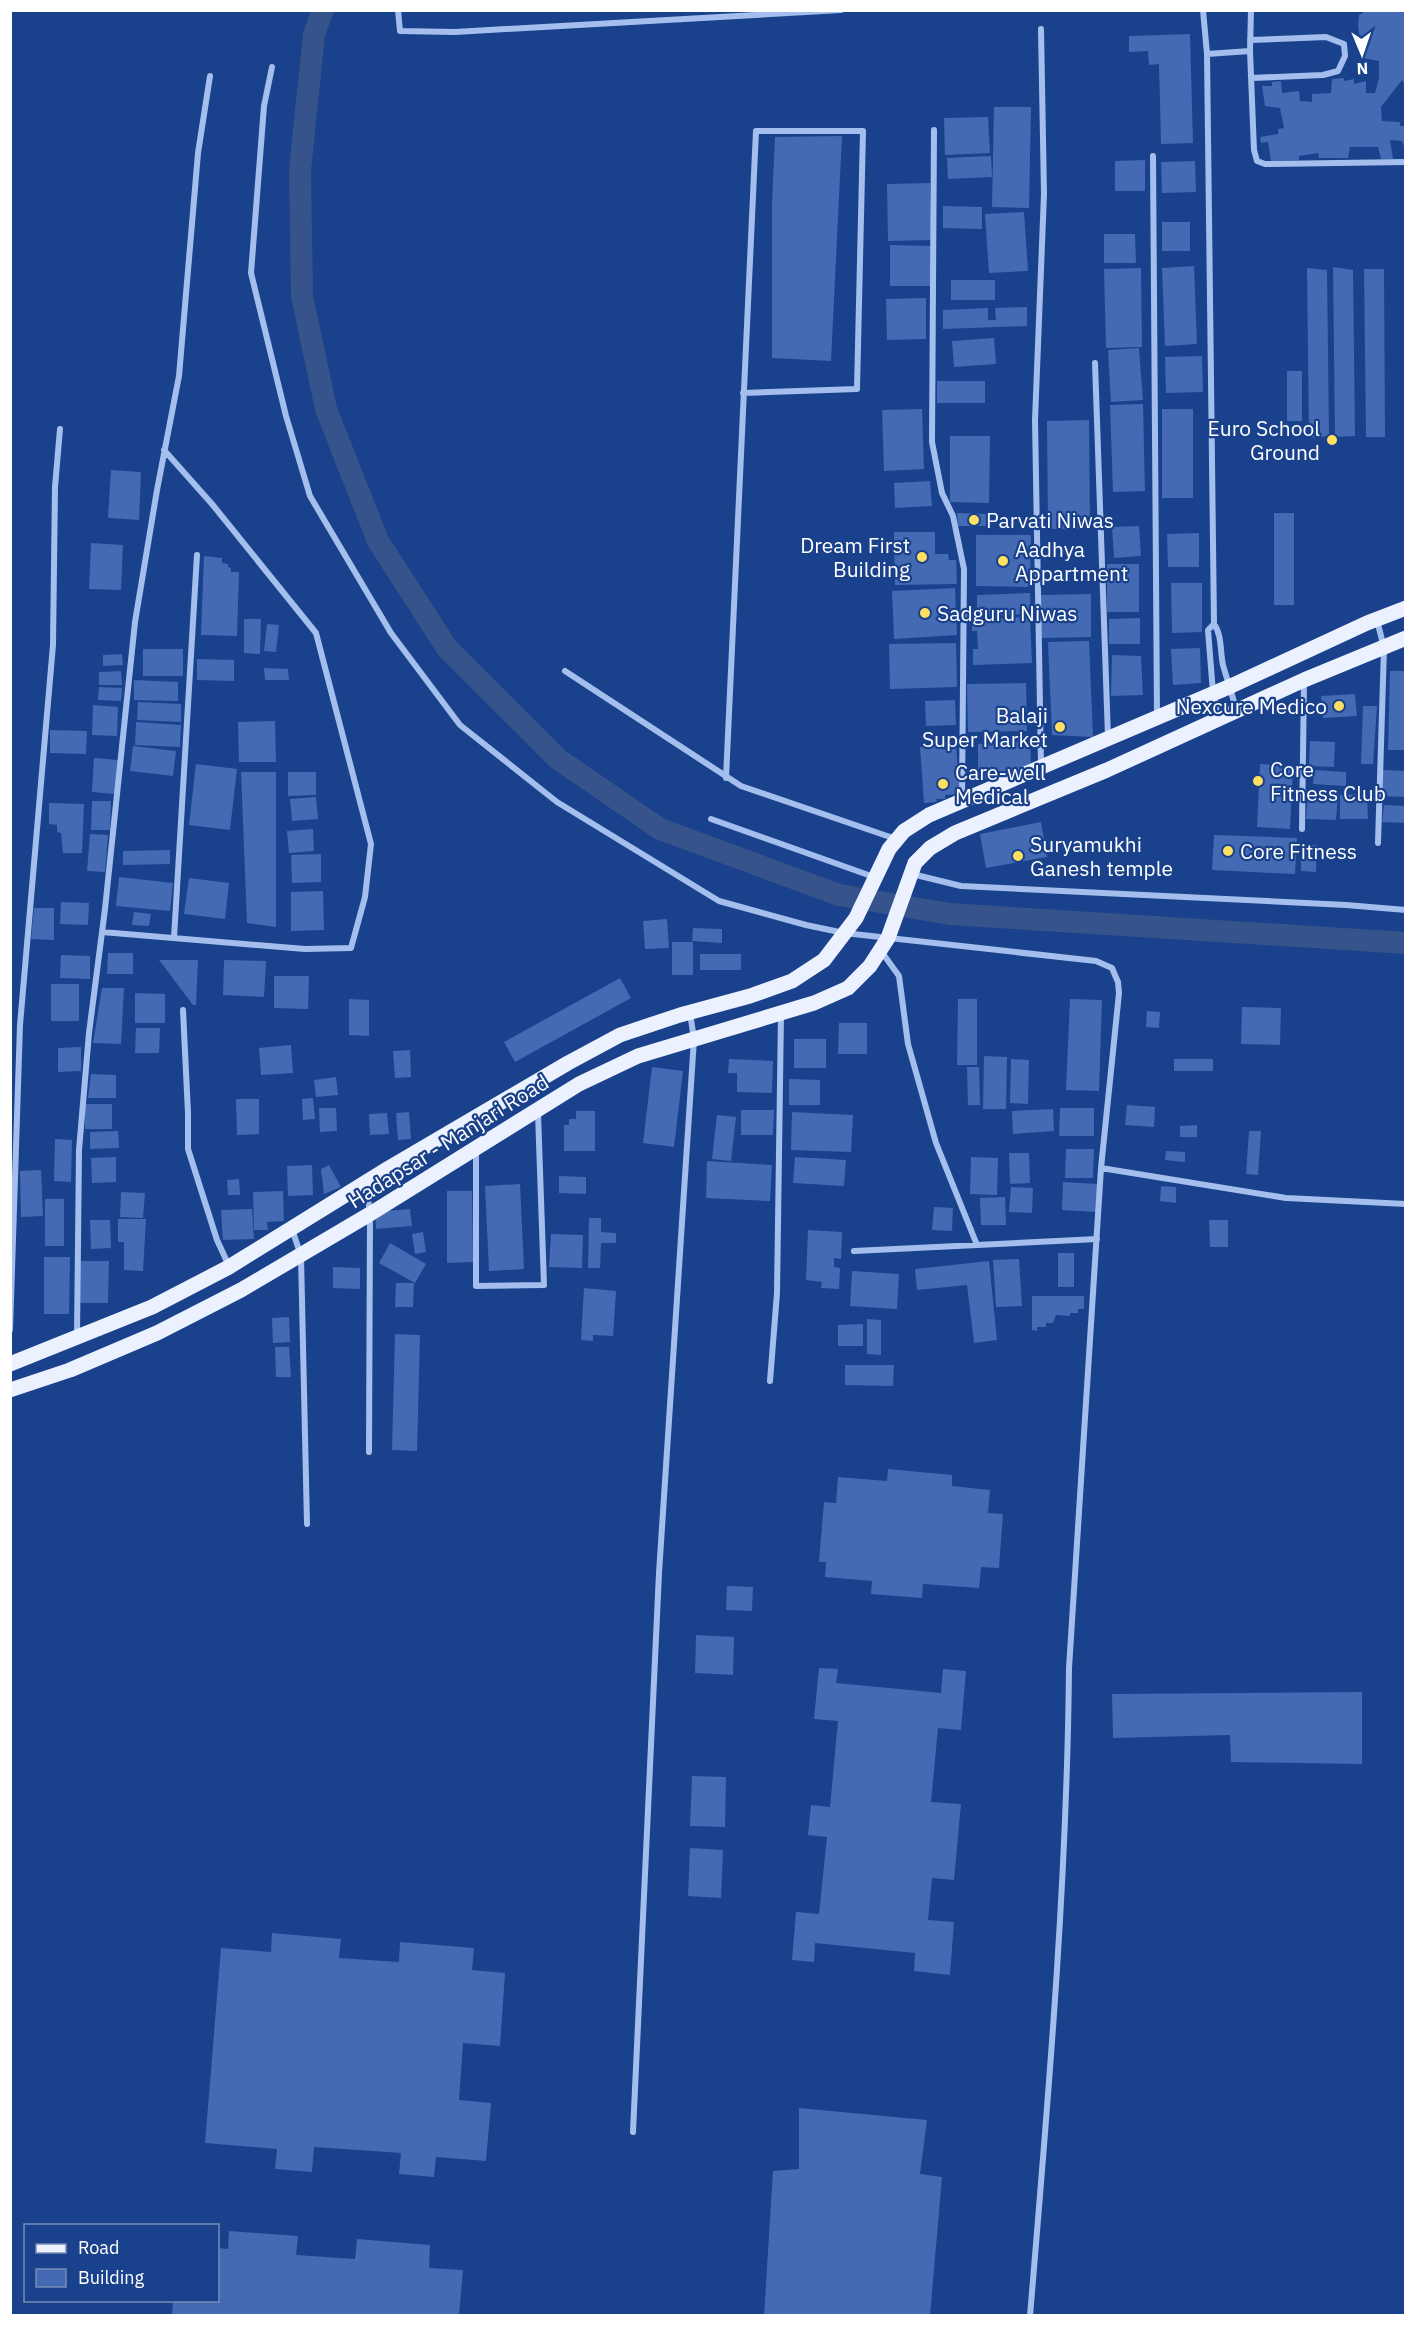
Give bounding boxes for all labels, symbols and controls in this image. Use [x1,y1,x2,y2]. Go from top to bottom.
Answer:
north arrow [1332,24,1392,84]
text: N [1356,59,1369,79]
place label: Euro School Ground [1208,414,1320,466]
marker: Euro School Ground [1325,433,1339,447]
place label: Parvati Niwas [986,506,1114,534]
marker: Parvati Niwas [967,513,981,527]
place label: Dream First Building [800,531,910,583]
place label: Aadhya Appartment [1015,535,1128,587]
marker: Dream First Building [915,550,929,564]
marker: Aadhya Appartment [996,554,1010,568]
place label: Sadguru Niwas [937,599,1078,627]
marker: Sadguru Niwas [918,606,932,620]
place label: Nexcure Medico [1176,692,1327,720]
marker: Nexcure Medico [1332,699,1346,713]
place label: Balaji Super Market [922,701,1048,753]
marker: Balaji Super Market [1053,720,1067,734]
place label: Core Fitness Club [1270,755,1386,807]
place label: Care-well Medical [955,758,1046,810]
marker: Core Fitness Club [1251,774,1265,788]
marker: Care-well Medical [936,777,950,791]
place label: Suryamukhi Ganesh temple [1030,830,1173,882]
place label: Core Fitness [1240,837,1357,865]
marker: Core Fitness [1221,844,1235,858]
marker: Suryamukhi Ganesh temple [1011,849,1025,863]
street label: Hadapsar - Manjari Road [342,1068,554,1214]
legend [24,2224,219,2302]
text: Road [78,2236,119,2259]
text: Building [78,2266,145,2289]

